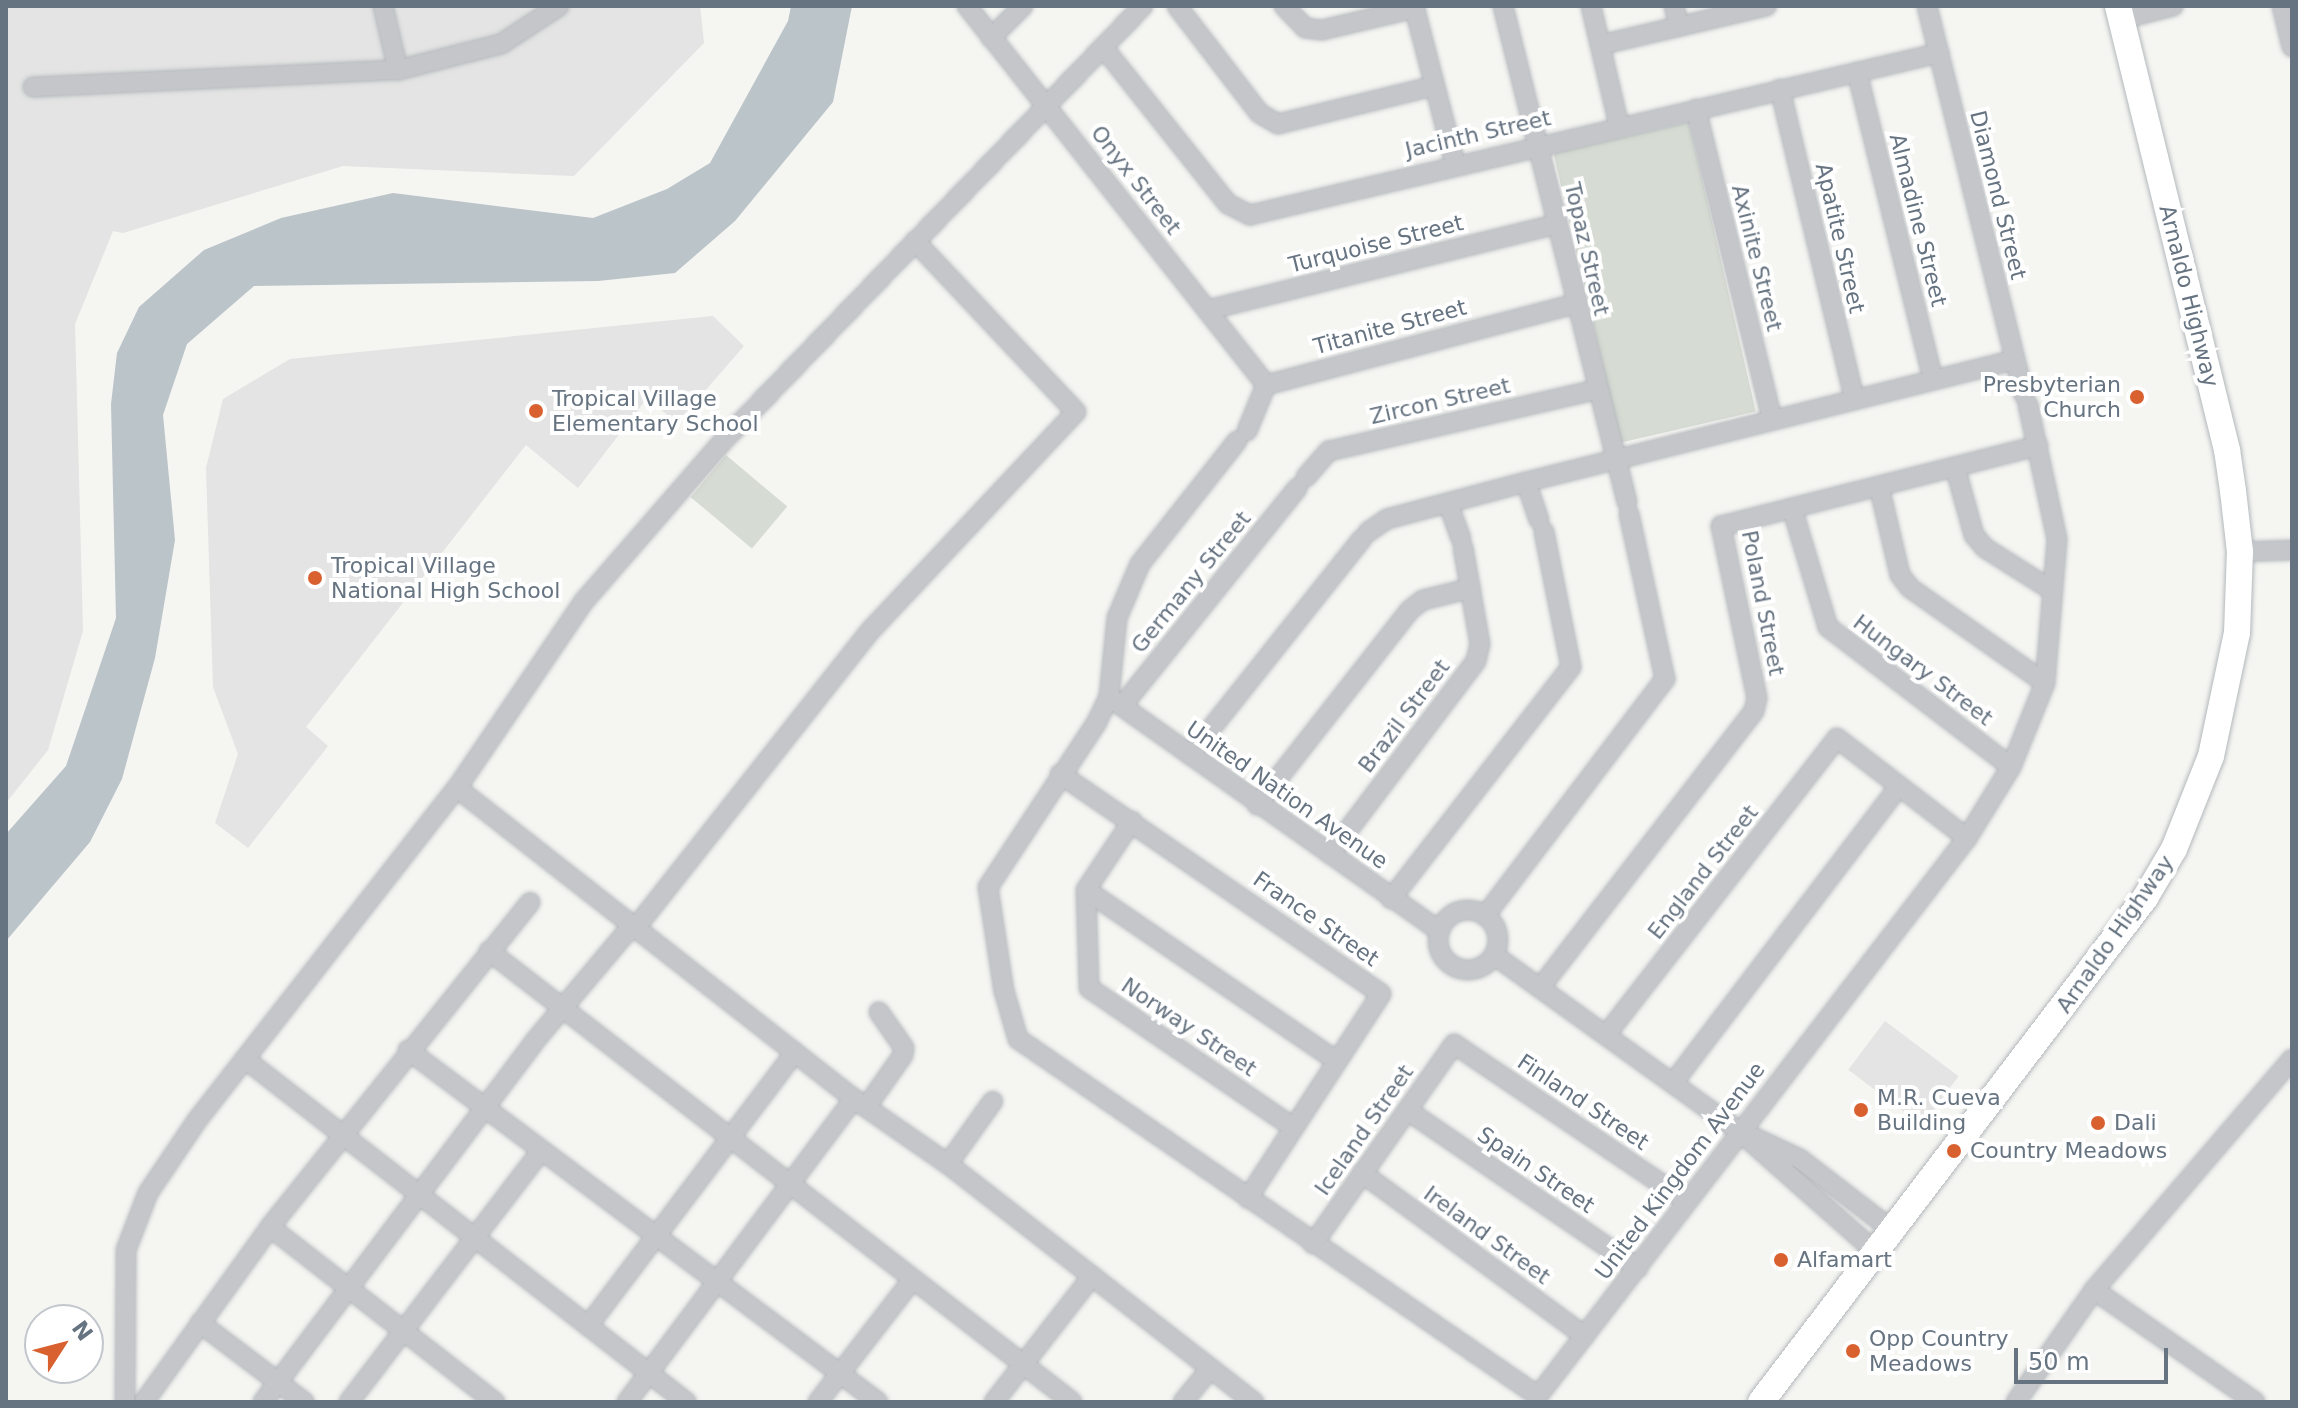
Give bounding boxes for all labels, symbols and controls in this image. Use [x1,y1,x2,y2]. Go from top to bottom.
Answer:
street label: Jacinth Street [1403,104,1553,164]
street label: Diamond Street [1964,108,2032,282]
street label: Onyx Street [1085,120,1187,240]
street label: Almadine Street [1884,131,1952,309]
street label: Apatite Street [1810,160,1870,316]
street label: Topaz Street [1559,180,1615,318]
street label: Axinite Street [1726,182,1788,334]
street label: Arnaldo Highway [2154,202,2224,390]
street label: Turquoise Street [1286,210,1466,278]
street label: Titanite Street [1311,294,1469,360]
place label: Presbyterian Church [1983,371,2121,422]
street label: Zircon Street [1367,372,1513,430]
place label: Tropical Village Elementary School [552,385,759,436]
marker: Presbyterian Church [2128,388,2146,406]
marker: Tropical Village Elementary School [527,402,545,420]
street label: Germany Street [1126,506,1256,658]
street label: Poland Street [1736,528,1790,678]
place label: Tropical Village National High School [331,552,560,604]
marker: Tropical Village National High School [306,569,324,587]
street label: Hungary Street [1848,609,1998,731]
street label: Brazil Street [1353,654,1455,778]
street label: United Nation Avenue [1181,715,1393,875]
street label: England Street [1642,800,1764,944]
street label: Arnaldo Highway [2051,850,2179,1018]
street label: France Street [1248,866,1384,972]
street label: Norway Street [1116,972,1262,1082]
street label: Finland Street [1512,1048,1654,1156]
street label: United Kingdom Avenue [1590,1057,1770,1285]
street label: Iceland Street [1309,1060,1419,1200]
place label: M.R. Cueva Building [1877,1084,2001,1136]
marker: M.R. Cueva Building [1852,1101,1870,1119]
place label: Dali [2114,1110,2157,1136]
marker: Dali [2089,1114,2107,1132]
street label: Spain Street [1473,1121,1599,1219]
place label: Country Meadows [1970,1138,2167,1164]
marker: Country Meadows [1945,1142,1963,1160]
street label: Ireland Street [1419,1180,1555,1290]
place label: Alfamart [1797,1247,1892,1273]
marker: Alfamart [1772,1251,1790,1269]
north arrow [24,1304,104,1384]
text: N [67,1316,98,1346]
place label: Opp Country Meadows [1869,1325,2009,1376]
scale bar [2018,1332,2172,1382]
marker: Opp Country Meadows [1844,1342,1862,1360]
text: 50 m [2028,1348,2090,1376]

